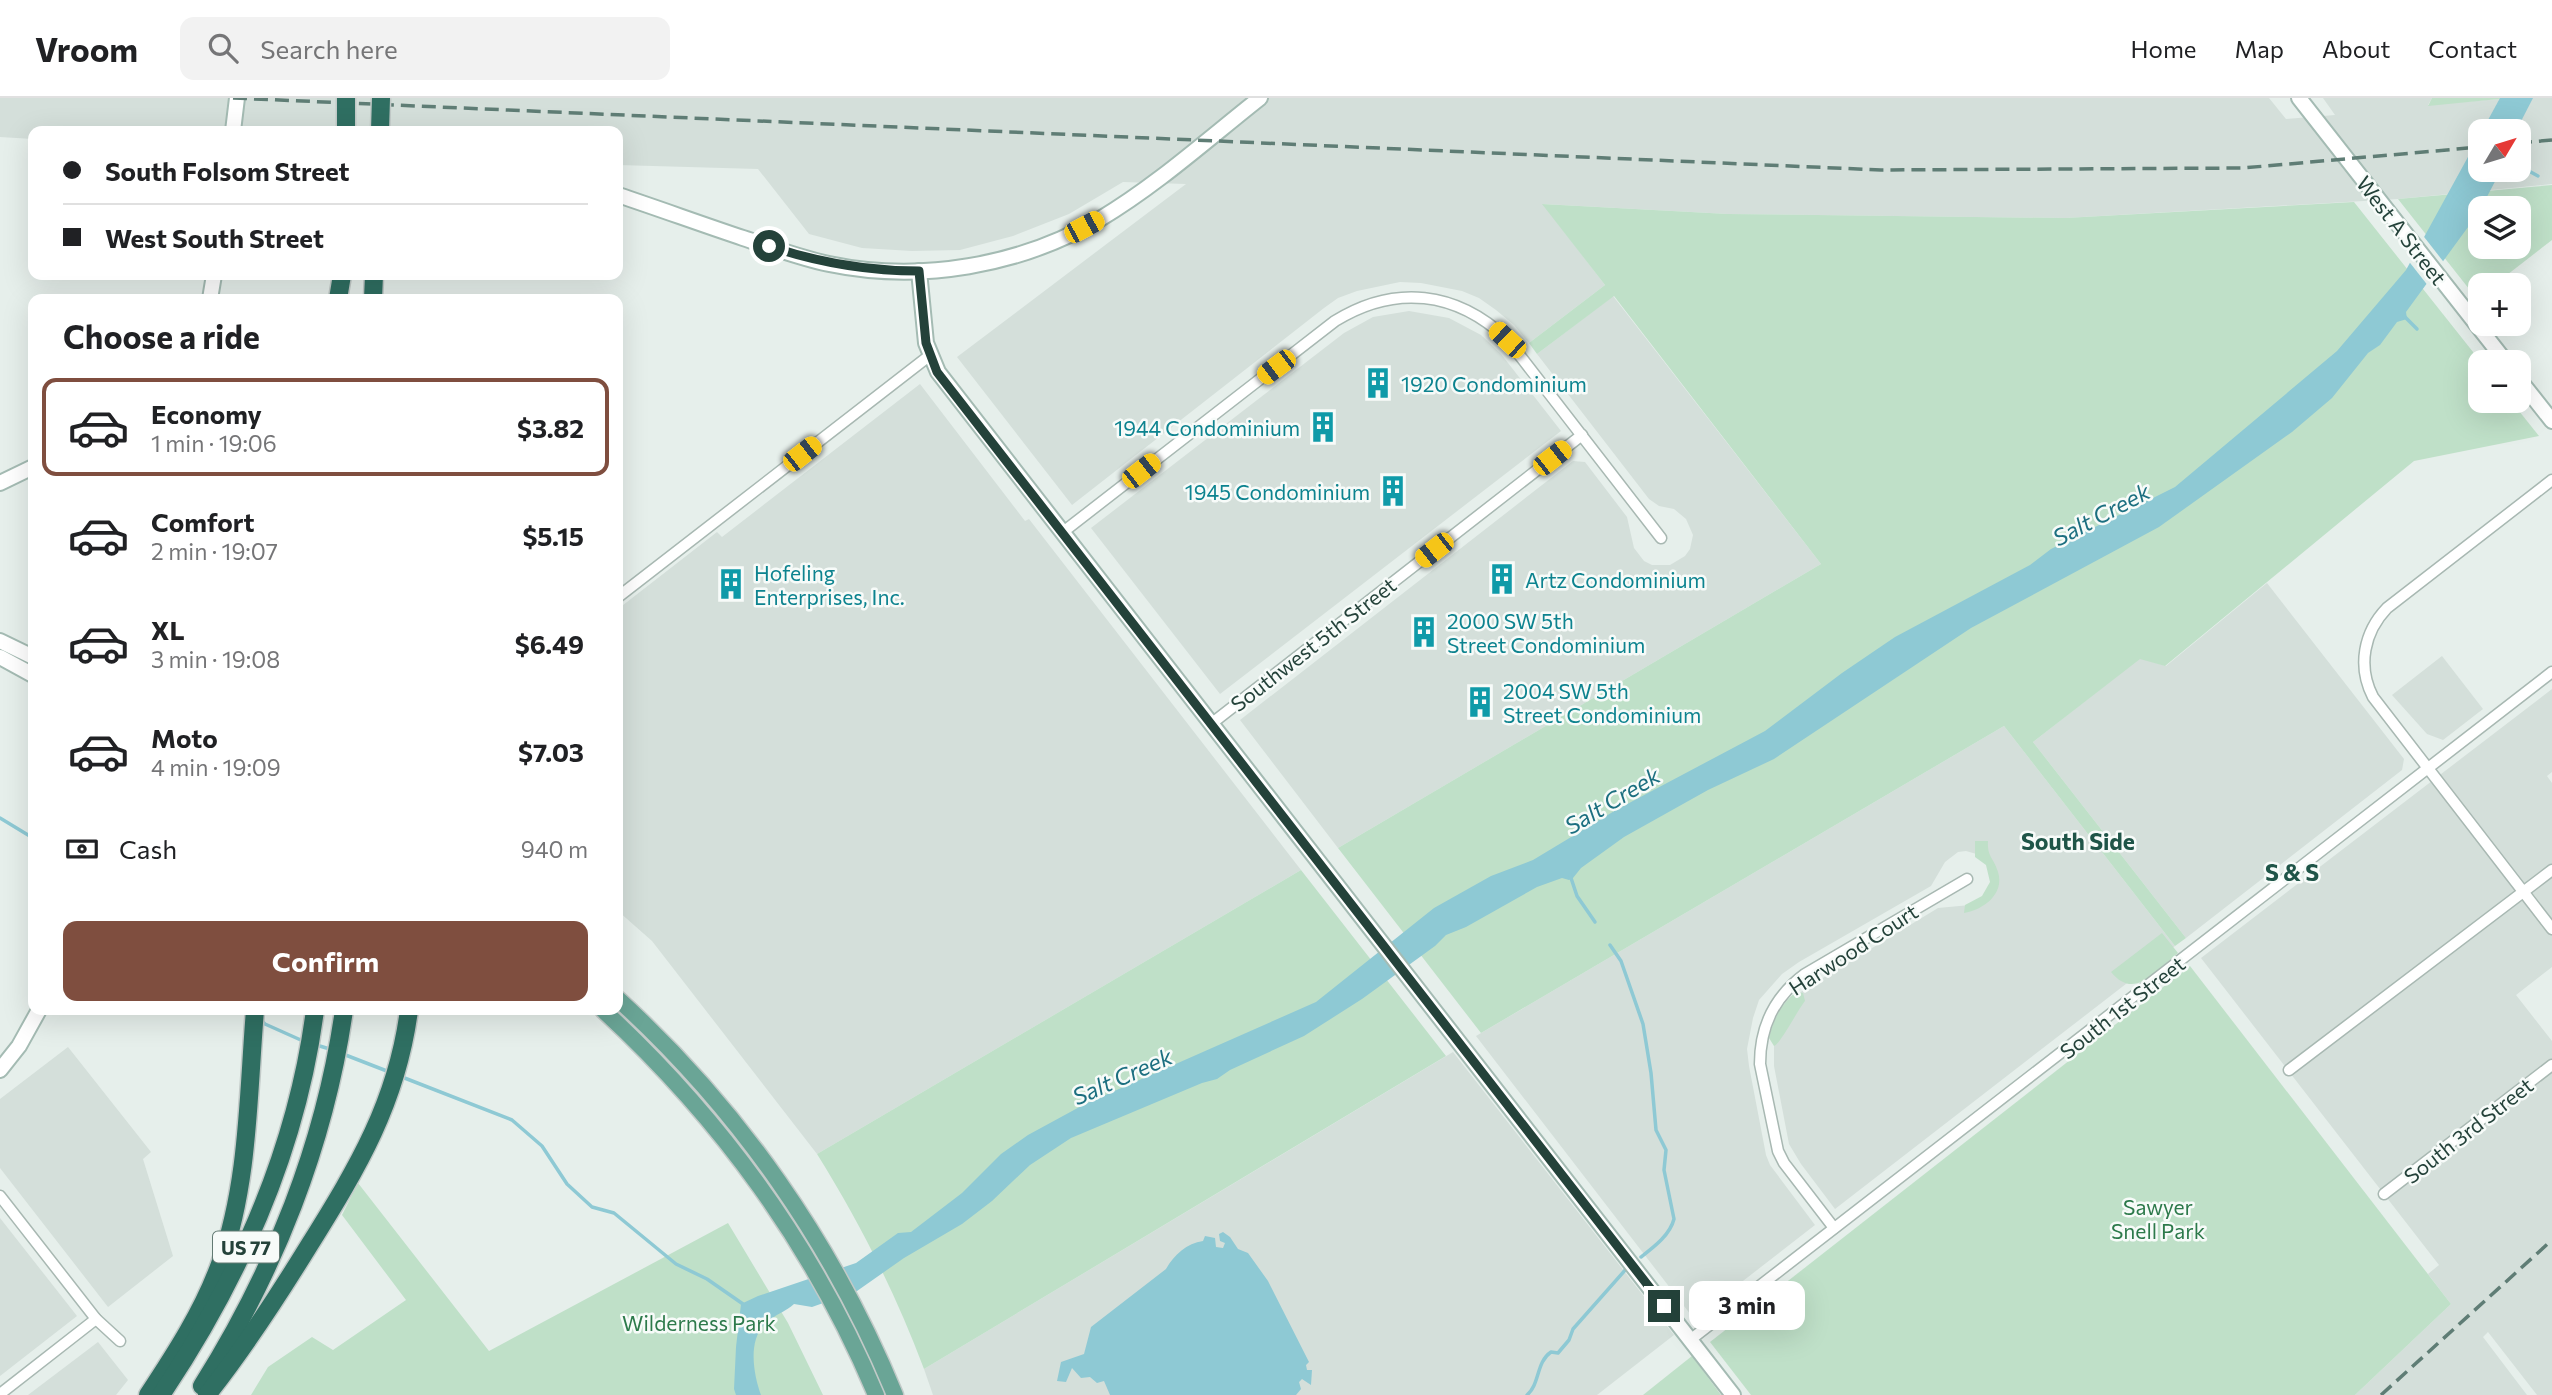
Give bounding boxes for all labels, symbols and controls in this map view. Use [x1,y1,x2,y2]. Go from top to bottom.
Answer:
search box [180,17,670,80]
text: Vroom [35,28,138,69]
icon: search [204,29,242,67]
text: Search here [260,33,398,64]
text: Home [2131,34,2197,63]
text: Map [2235,34,2284,63]
text: About [2322,34,2390,63]
text: Contact [2428,34,2517,63]
north arrow [2468,119,2530,182]
map controls [2468,119,2531,413]
text: South Folsom Street [105,155,350,186]
street label: West A Street [2352,171,2452,289]
button: layers [2468,196,2531,259]
car [1061,208,1108,246]
text: West South Street [105,222,324,253]
route start [753,230,785,262]
button: + [2468,273,2531,336]
text: Choose a ride [63,316,260,356]
car [1485,318,1530,362]
car [1253,346,1300,388]
button: − [2468,350,2531,413]
building icon: 1920 Condominium [1361,366,1395,400]
place label: 1920 Condominium [1401,371,1587,396]
icon: car [67,396,130,459]
text: Economy [151,398,262,429]
building icon: 1944 Condominium [1306,410,1340,444]
text: $3.82 [517,412,584,443]
place label: 1944 Condominium [1114,415,1300,440]
text: 1 min · 19:06 [151,429,277,457]
car [779,433,826,475]
car [1529,437,1576,479]
car [1118,450,1165,492]
building icon: 1945 Condominium [1376,474,1410,508]
water label: Salt Creek [2047,476,2155,551]
place label: 1945 Condominium [1185,479,1370,504]
icon: car [67,504,130,567]
text: Comfort [151,506,254,537]
text: $5.15 [522,520,584,551]
car [1411,529,1458,571]
text: 2 min · 19:07 [151,537,278,565]
place label: Hofeling Enterprises, Inc. [754,560,905,609]
building icon: Artz Condominium [1485,562,1519,596]
building icon: Hofeling Enterprises, Inc. [714,567,748,601]
place label: Artz Condominium [1525,567,1706,592]
street label: Southwest 5th Street [1225,572,1401,716]
place label: 2000 SW 5th Street Condominium [1447,608,1645,657]
icon: car [67,612,130,675]
text: XL [151,614,185,645]
building icon: 2000 SW 5th Street Condominium [1407,615,1441,649]
text: $6.49 [515,628,584,659]
text: 3 min · 19:08 [151,645,280,673]
place label: 2004 SW 5th Street Condominium [1503,678,1701,727]
building icon: 2004 SW 5th Street Condominium [1463,685,1497,719]
icon: car [67,720,130,783]
text: Moto [151,722,218,753]
text: $7.03 [518,736,584,767]
text: 4 min · 19:09 [151,753,281,781]
water label: Salt Creek [1559,760,1665,839]
district label: South Side [2021,827,2135,855]
icon: cash [63,830,101,868]
text: Cash [119,833,177,864]
text: 940 m [521,835,588,863]
district label: S & S [2265,858,2319,886]
street label: Harwood Court [1784,898,1922,1000]
button: Confirm [63,921,588,1001]
street label: South 1st Street [2055,950,2189,1064]
water label: Salt Creek [1068,1041,1177,1110]
street label: South 3rd Street [2399,1072,2537,1188]
park label: Sawyer Snell Park [2111,1194,2205,1243]
road number: US 77 [213,1232,279,1262]
callout: 3 min [1688,1282,1804,1330]
route end [1648,1290,1680,1322]
text: 3 min [1718,1291,1776,1319]
park label: Wilderness Park [622,1310,776,1335]

